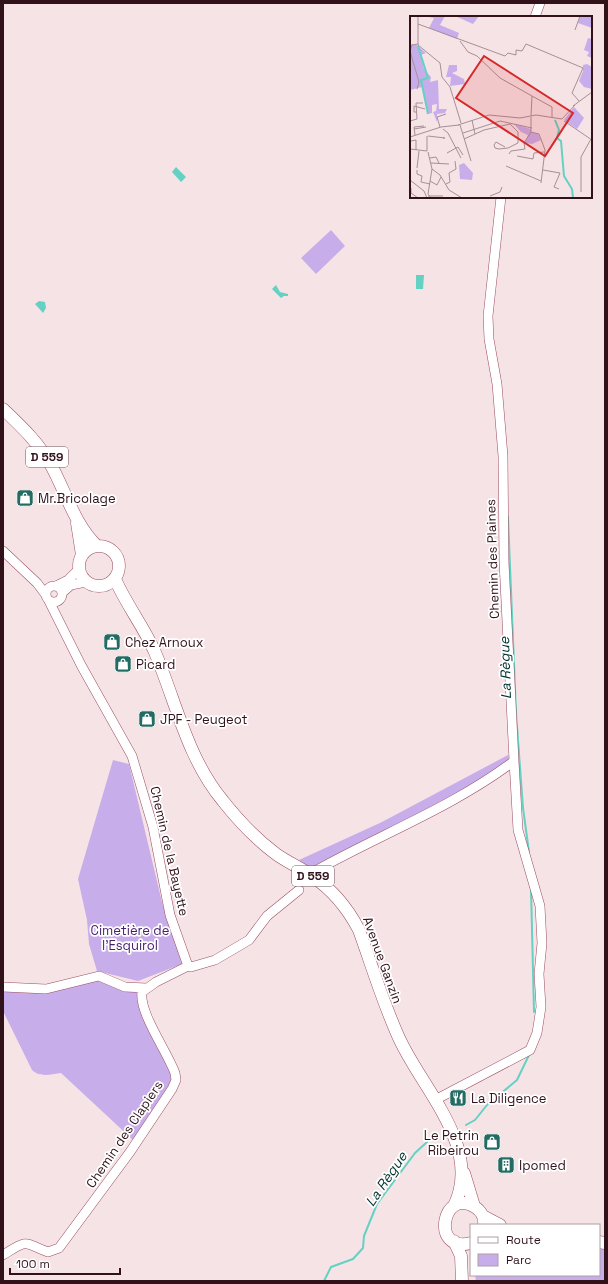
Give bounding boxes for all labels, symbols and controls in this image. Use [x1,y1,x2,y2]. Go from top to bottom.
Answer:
inset map [410,16,592,198]
road number: D 559 [26,447,68,467]
shop icon: Mr.Bricolage [15,488,35,508]
place label: Mr.Bricolage [38,490,116,507]
street label: Chemin des Plaines [482,499,503,619]
shop icon: Chez Arnoux [102,632,122,652]
place label: Chez Arnoux [125,634,204,651]
water label: La Règue [495,636,515,699]
shop icon: Picard [113,654,133,674]
place label: Picard [136,656,175,673]
shop icon: JPF - Peugeot [137,709,157,729]
place label: JPF - Peugeot [160,711,247,728]
street label: Chemin de la Bayette [146,785,193,918]
road number: D 559 [292,866,334,886]
street label: Avenue Ganzin [359,914,406,1006]
park label: Cimetière de l'Esquirol [91,922,169,954]
street label: Chemin des Clapiers [82,1077,167,1191]
restaurant icon: La Diligence [448,1088,468,1108]
place label: La Diligence [471,1090,547,1107]
place label: Le Petrin Ribeirou [424,1127,479,1159]
shop icon: Le Petrin Ribeirou [482,1132,502,1152]
water label: La Règue [361,1148,411,1210]
building icon: Ipomed [496,1155,516,1175]
place label: Ipomed [519,1157,566,1174]
legend [470,1224,600,1276]
text: Route [506,1232,541,1248]
scale bar [10,1250,120,1276]
text: Parc [506,1252,531,1268]
text: 100 m [16,1256,50,1272]

